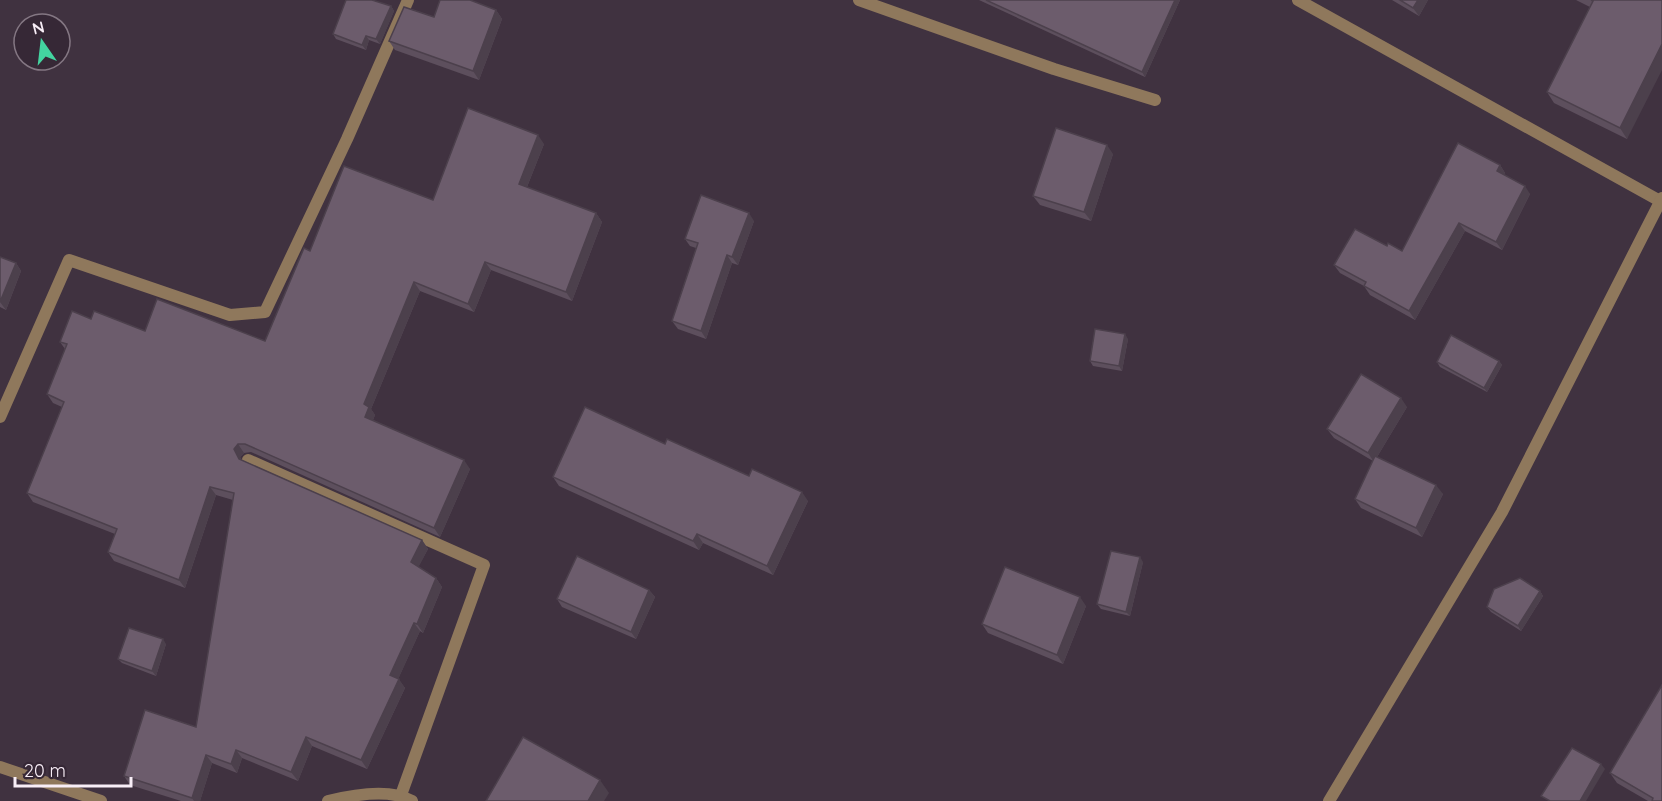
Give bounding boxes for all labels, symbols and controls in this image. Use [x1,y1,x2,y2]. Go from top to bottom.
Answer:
north arrow [12,12,72,72]
text: N [30,16,46,39]
scale bar [15,750,130,788]
text: 20 m [24,759,66,782]

